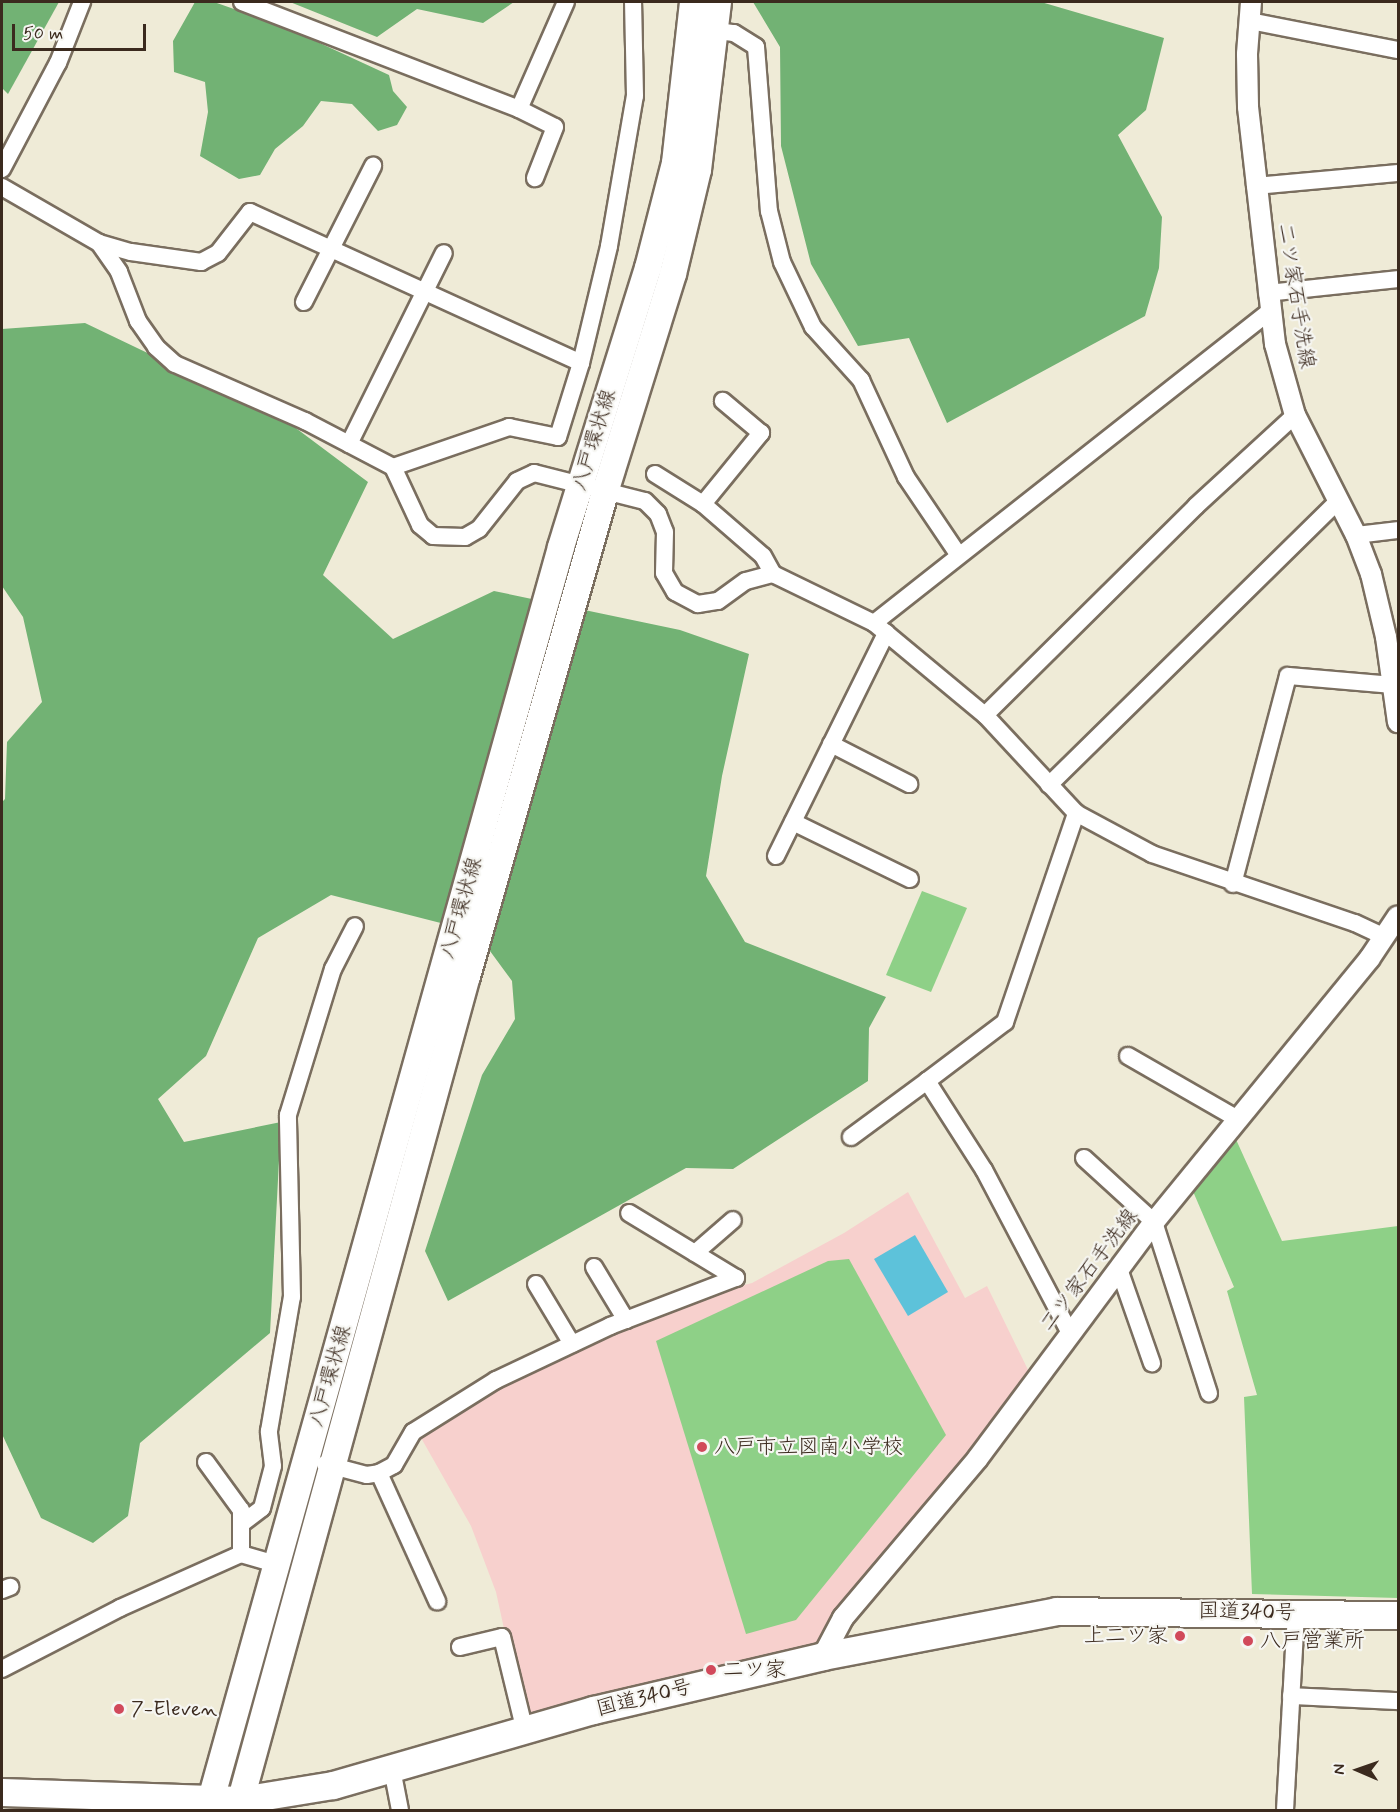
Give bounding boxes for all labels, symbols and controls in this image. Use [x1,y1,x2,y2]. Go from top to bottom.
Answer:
scale bar [15,12,148,50]
text: 50 m [23,22,63,46]
street label: 二ツ家石手洗線 [1272,221,1320,371]
street label: 八戸環状線 [567,386,621,494]
street label: 八戸環状線 [434,854,488,962]
street label: 二ツ家石手洗線 [1035,1204,1143,1336]
street label: 八戸環状線 [303,1322,357,1430]
place label: 八戸市立図南小学校 [714,1434,903,1460]
marker: 八戸市立図南小学校 [695,1440,709,1454]
street label: 国道340号 [1198,1599,1296,1625]
place label: 上二ツ家 [1084,1623,1168,1649]
place label: 八戸営業所 [1260,1628,1365,1654]
marker: 上二ツ家 [1173,1629,1187,1643]
marker: 八戸営業所 [1241,1634,1255,1648]
place label: 二ツ家 [723,1657,786,1683]
marker: 二ツ家 [704,1663,718,1677]
street label: 国道340号 [593,1674,695,1722]
place label: 7-Eleven [131,1696,217,1722]
marker: 7-Eleven [112,1702,126,1716]
north arrow [1328,1740,1388,1800]
text: N [1329,1764,1350,1775]

